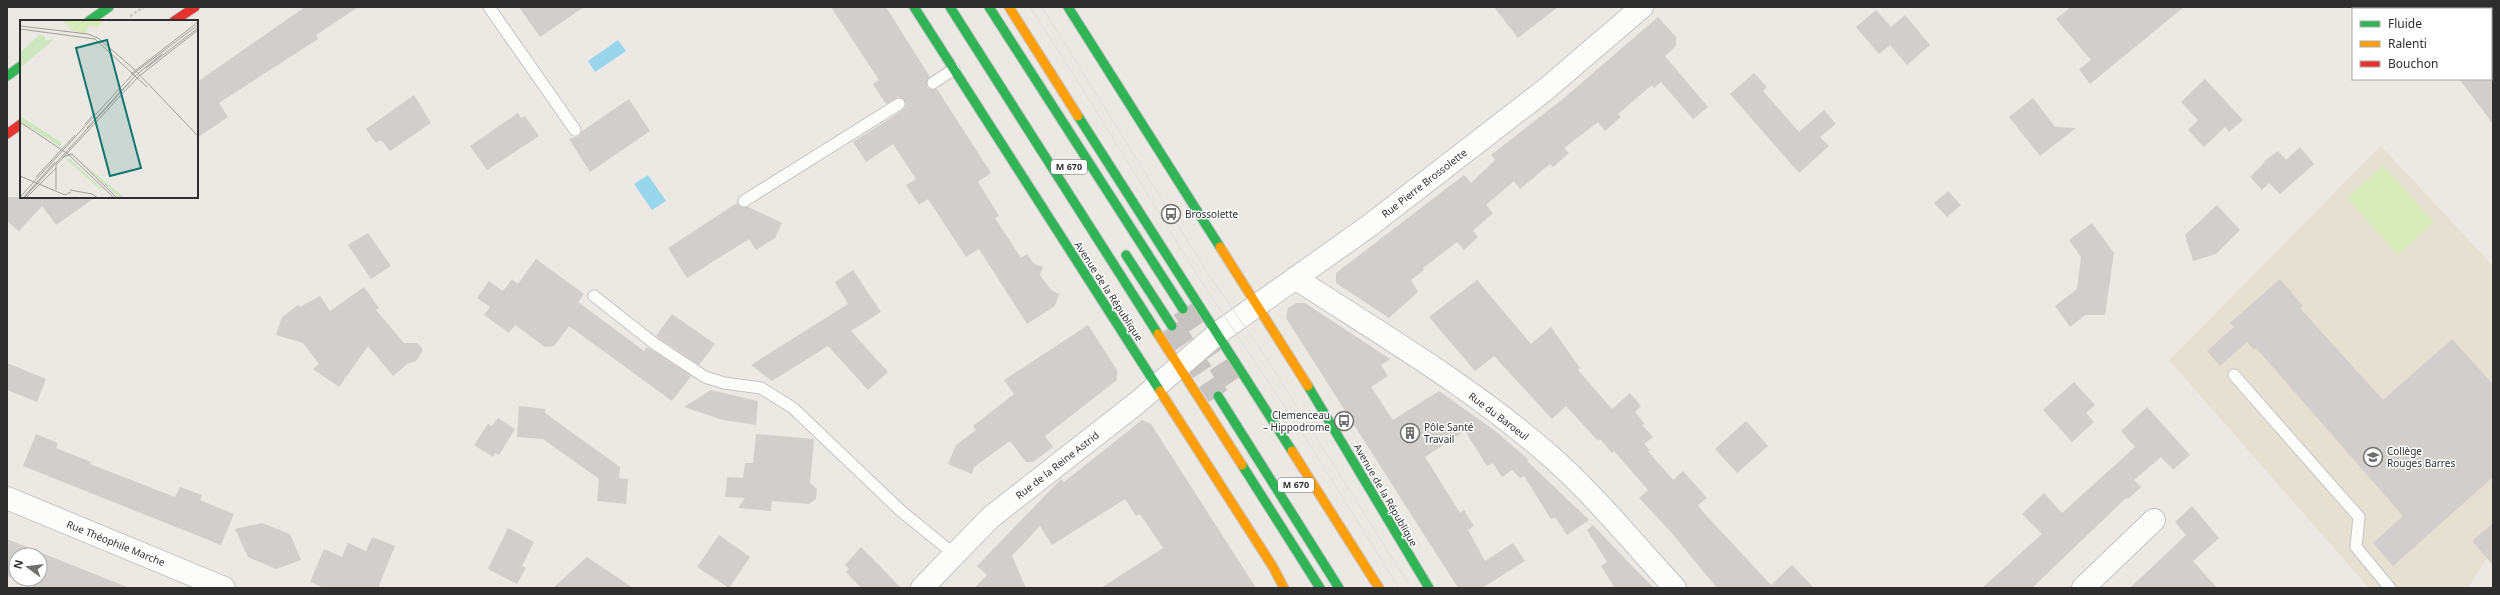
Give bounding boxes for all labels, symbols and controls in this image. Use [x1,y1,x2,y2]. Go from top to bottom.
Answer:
legend [2352,8,2492,80]
text: Fluide [2388,15,2422,32]
inset map [20,20,198,198]
text: Ralenti [2388,35,2427,52]
text: Bouchon [2388,55,2438,72]
street label: Rue Pierre Brossolette [1379,145,1470,221]
road number: M 670 [1051,160,1087,174]
bus stop icon: Brossolette [1160,203,1182,225]
place label: Brossolette [1185,207,1239,221]
street label: Avenue de la République [1071,238,1147,344]
street label: Rue du Baroeul [1466,389,1532,443]
place label: Clemenceau – Hippodrome [1263,408,1330,434]
bus stop icon: Clemenceau – Hippodrome [1333,410,1355,432]
place label: Pôle Santé Travail [1424,420,1474,446]
building icon: Pôle Santé Travail [1399,422,1421,444]
street label: Rue de la Reine Astrid [1012,428,1102,502]
street label: Avenue de la République [1351,441,1421,549]
place label: Collège Rouges Barres [2387,444,2455,470]
school or university icon: Collège Rouges Barres [2362,446,2384,468]
road number: M 670 [1278,478,1314,492]
street label: Rue Théophile Marche [65,517,168,569]
north arrow [8,547,48,587]
text: N [9,558,26,571]

